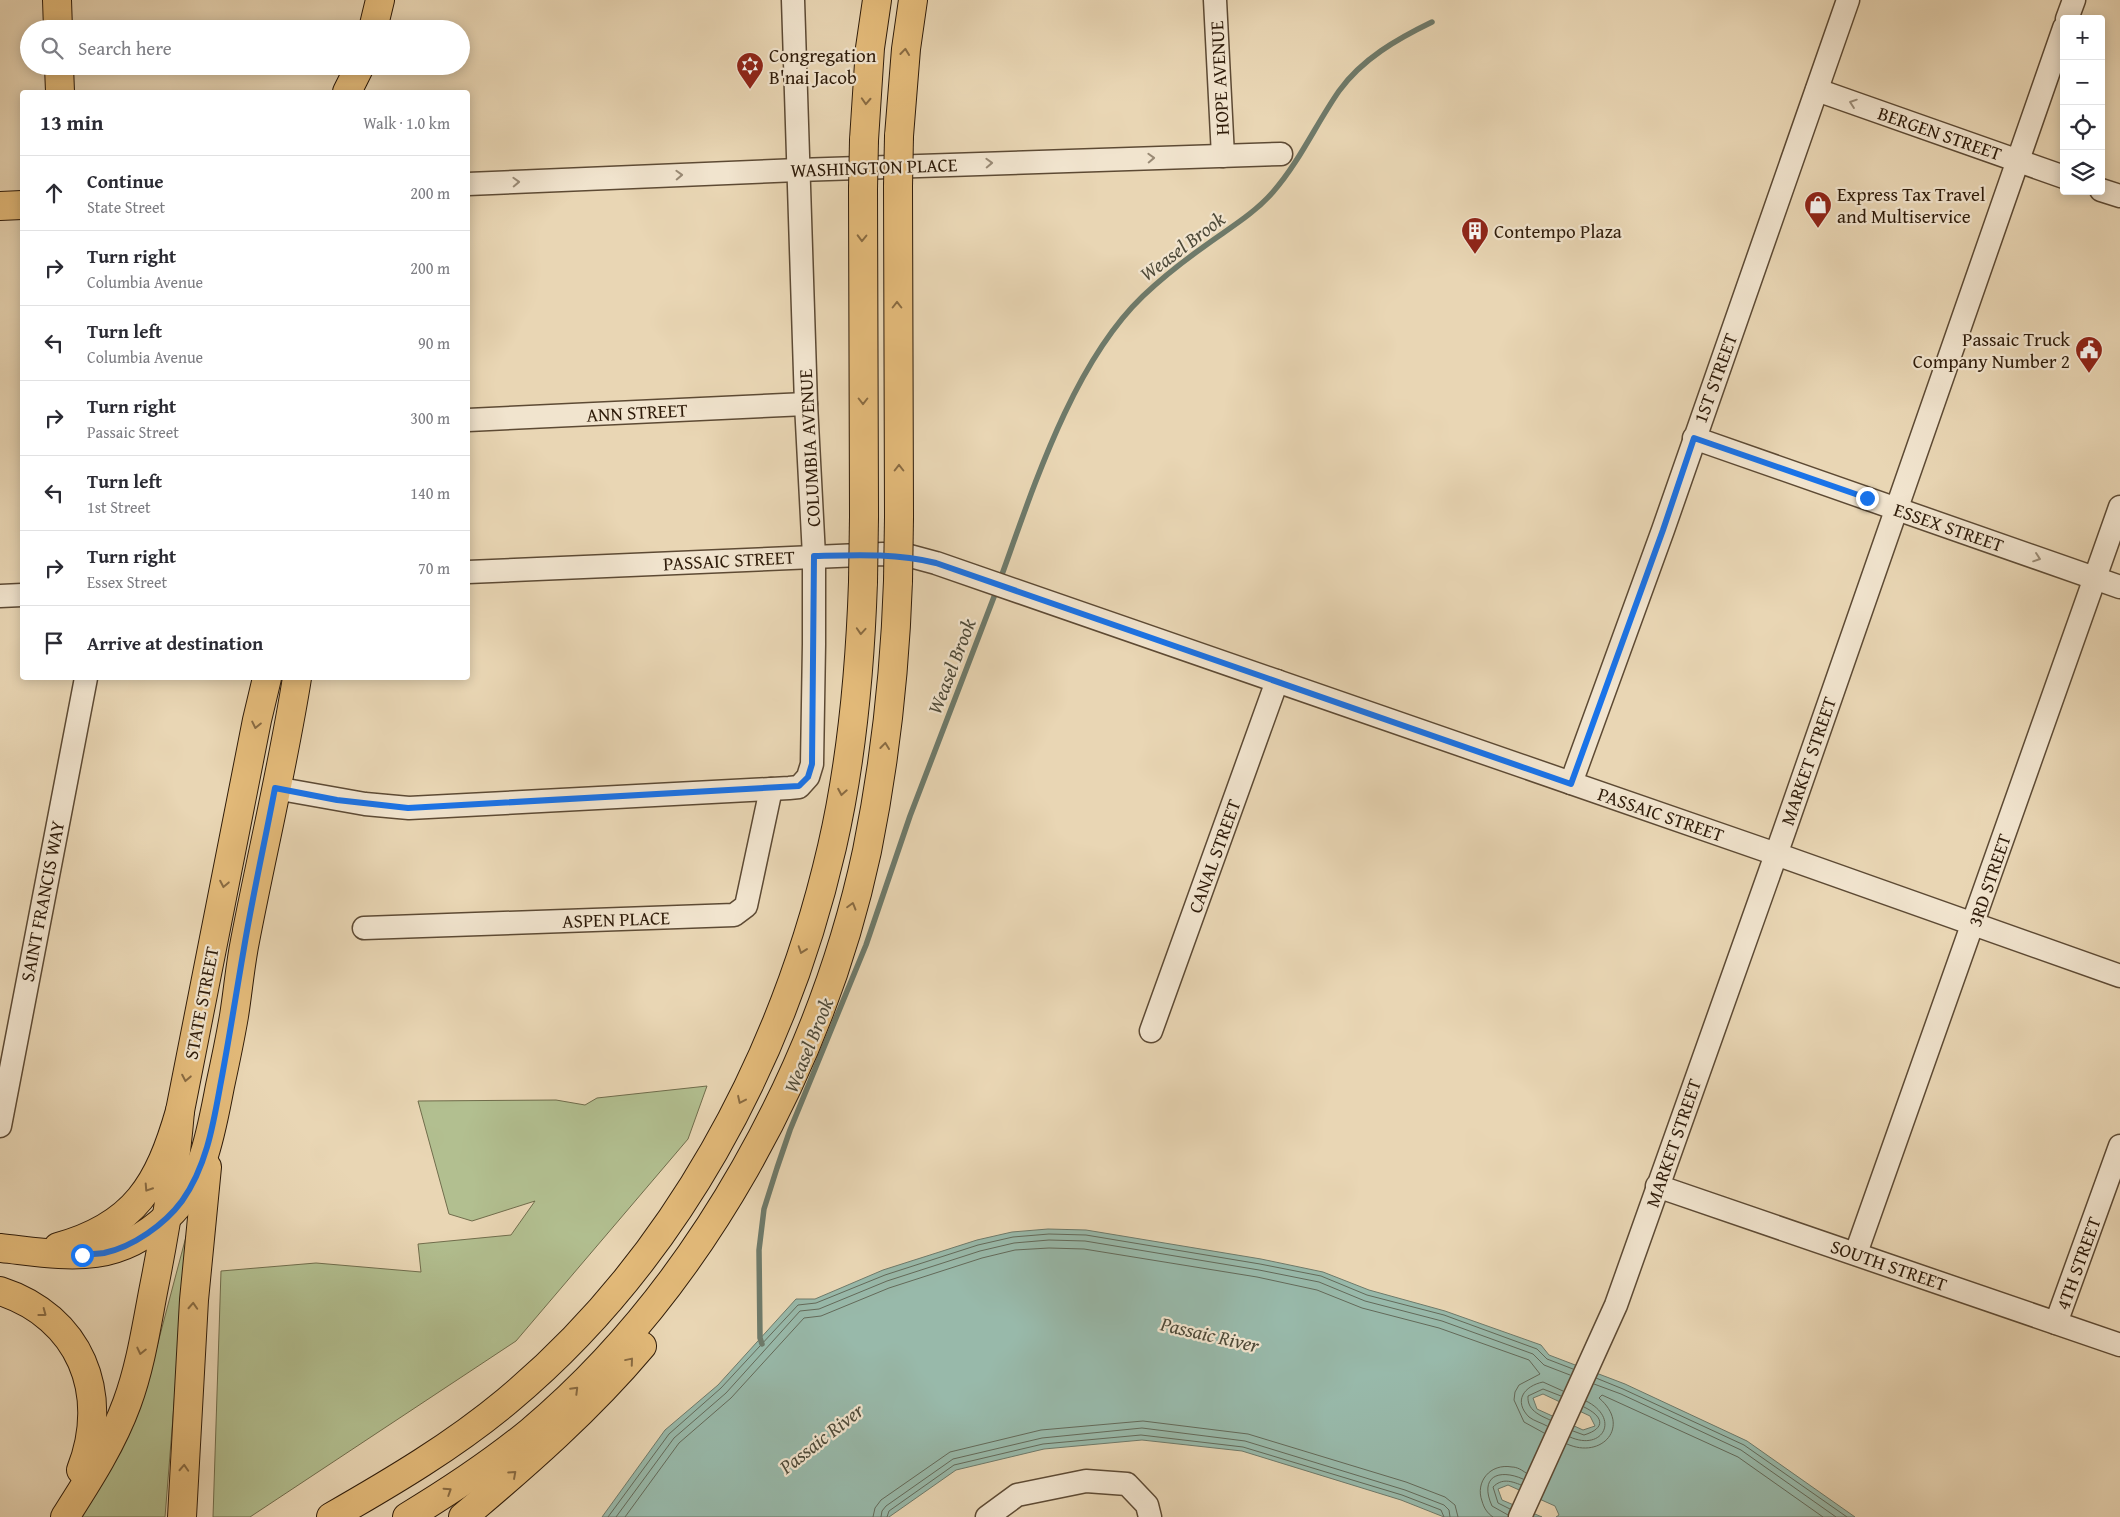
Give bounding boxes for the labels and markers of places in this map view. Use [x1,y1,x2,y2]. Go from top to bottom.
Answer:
place label: Congregation B'nai Jacob [769,41,877,91]
synagogue icon: Congregation B'nai Jacob [735,51,765,90]
place label: Express Tax Travel and Multiservice [1837,180,1985,230]
shop icon: Express Tax Travel and Multiservice [1803,190,1833,229]
building icon: Contempo Plaza [1460,216,1490,255]
place label: Contempo Plaza [1494,217,1622,245]
place label: Passaic Truck Company Number 2 [1913,325,2070,375]
public building icon: Passaic Truck Company Number 2 [2074,335,2104,374]

